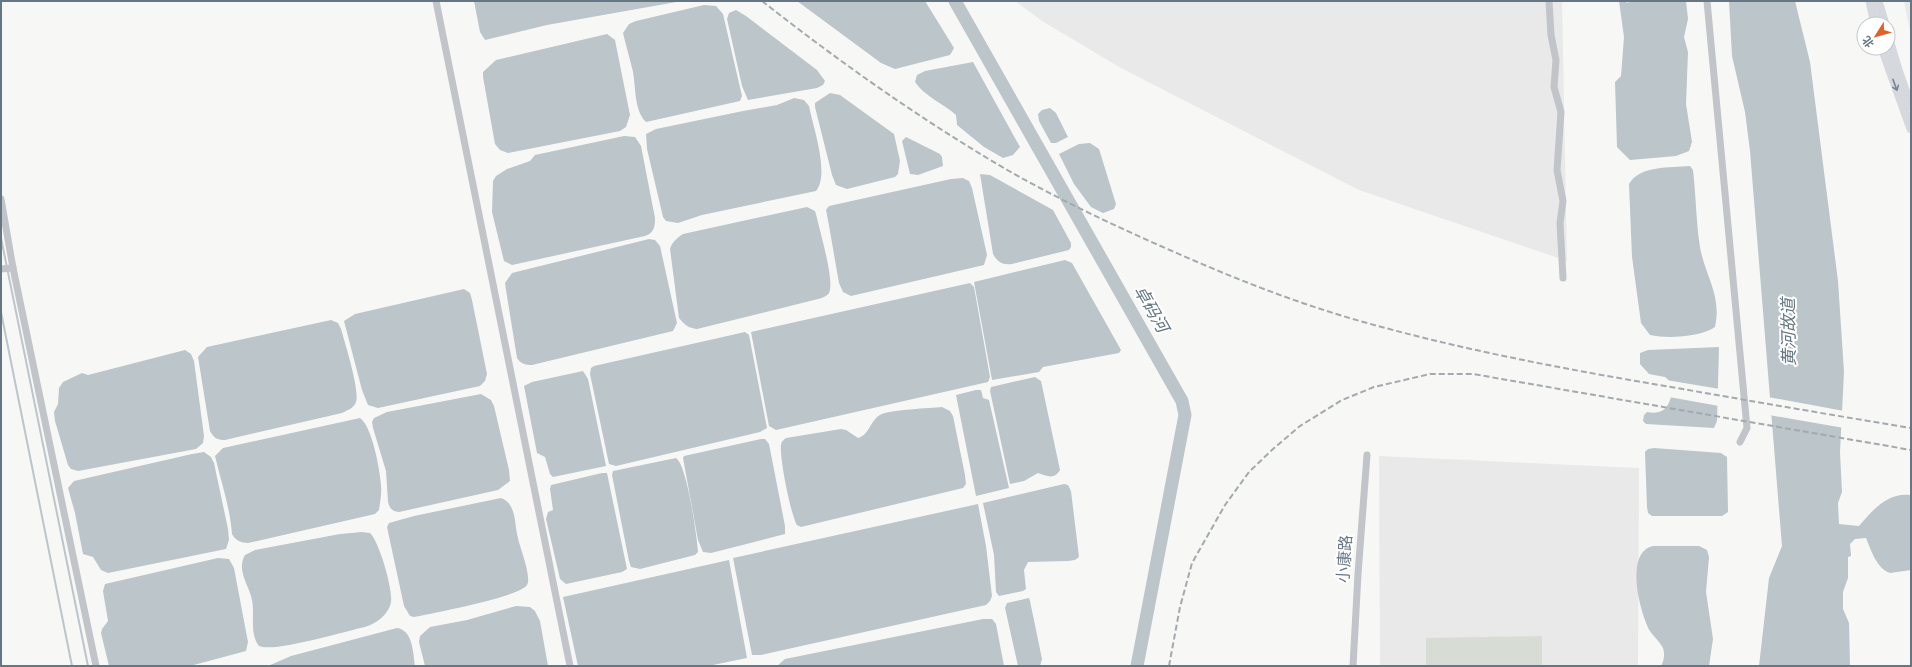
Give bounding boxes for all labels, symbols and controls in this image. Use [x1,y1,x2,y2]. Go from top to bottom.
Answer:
north arrow [1856,16,1896,56]
text: 北 [1861,34,1876,49]
one-way arrow [1891,78,1899,90]
water label: 卓码河 [1131,282,1173,338]
water label: 黄河故道 [1779,295,1798,366]
street label: 小康路 [1334,534,1355,584]

